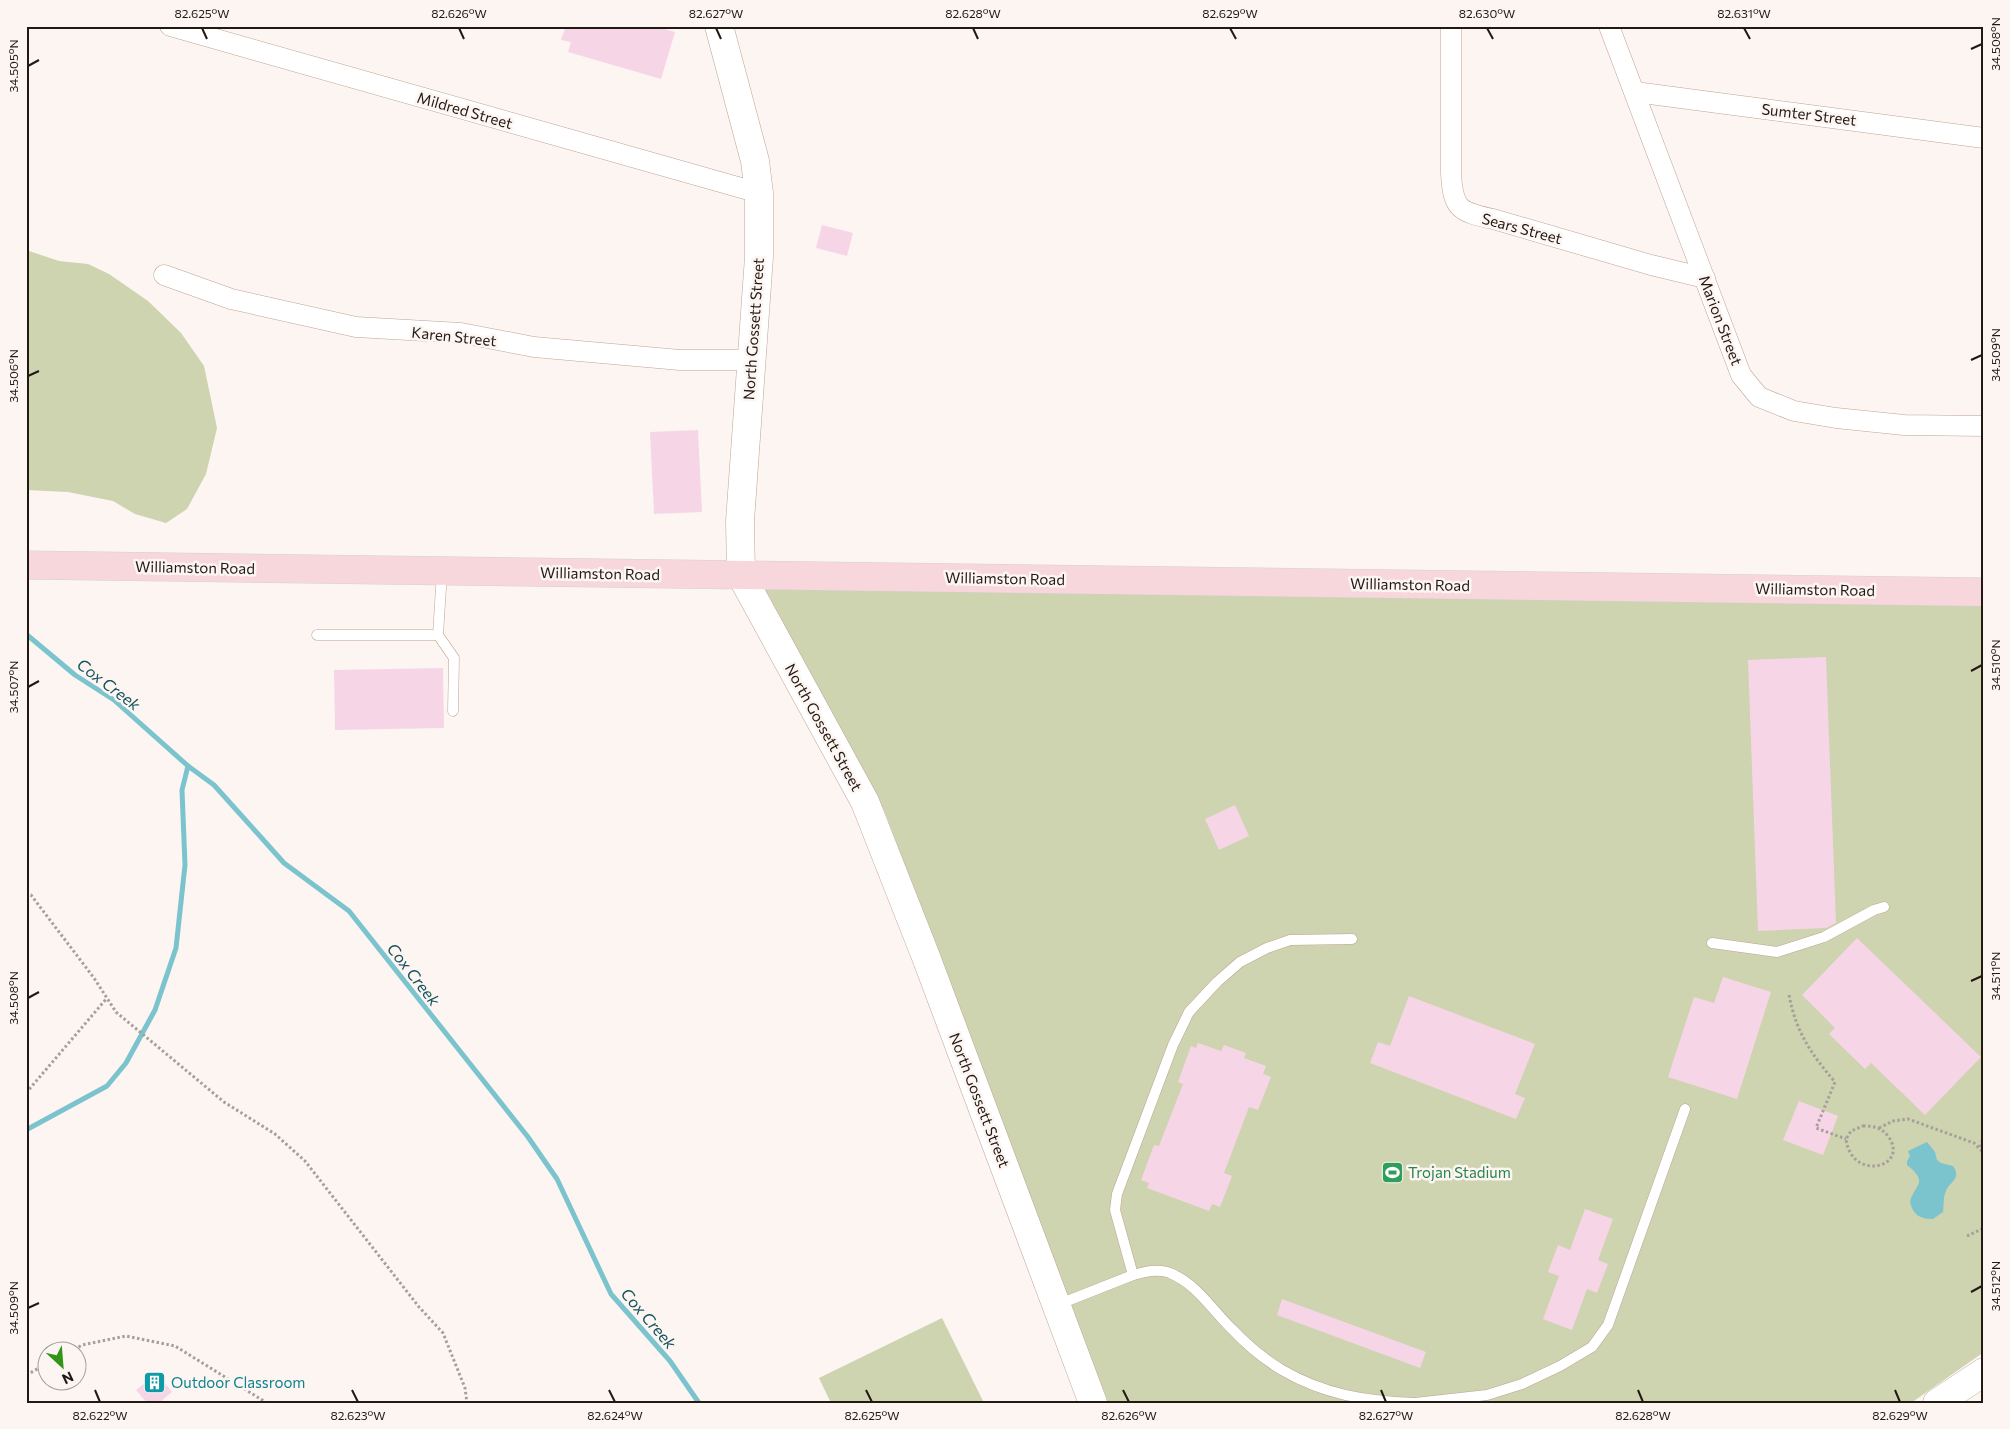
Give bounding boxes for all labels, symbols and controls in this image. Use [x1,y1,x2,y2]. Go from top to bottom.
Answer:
text: 82.625°W [174,6,230,20]
text: 82.626°W [431,6,487,20]
text: 82.627°W [689,6,743,20]
text: 82.628°W [945,6,1001,20]
text: 82.629°W [1202,6,1258,20]
text: 82.630°W [1459,6,1515,20]
text: 82.631°W [1717,6,1771,20]
text: 34.508°N [1988,17,2002,71]
text: 34.505°N [6,39,20,93]
street label: Mildred Street [415,88,515,132]
street label: Sumter Street [1761,99,1857,129]
street label: Sears Street [1480,209,1564,247]
street label: North Gossett Street [739,257,767,401]
street label: Marion Street [1696,273,1746,367]
street label: Karen Street [411,323,497,349]
text: 34.509°N [1988,328,2002,382]
text: 34.506°N [6,349,20,403]
street label: Williamston Road [135,557,255,577]
street label: Williamston Road [540,563,660,583]
street label: Williamston Road [945,568,1065,588]
street label: Williamston Road [1350,574,1470,594]
street label: Williamston Road [1755,579,1875,599]
text: 34.510°N [1988,639,2002,691]
water label: Cox Creek [74,654,145,714]
street label: North Gossett Street [782,660,866,794]
text: 34.507°N [6,661,20,713]
water label: Cox Creek [384,939,445,1009]
text: 34.511°N [1988,952,2002,1000]
text: 34.508°N [6,971,20,1025]
street label: North Gossett Street [946,1030,1014,1170]
sports icon: Trojan Stadium [1380,1160,1404,1184]
place label: Trojan Stadium [1408,1163,1511,1181]
text: 34.512°N [1988,1261,2002,1311]
text: 34.509°N [6,1281,20,1335]
water label: Cox Creek [617,1284,681,1353]
north arrow [38,1342,88,1392]
text: N [59,1368,76,1388]
building icon: Outdoor Classroom [143,1370,167,1394]
place label: Outdoor Classroom [171,1373,305,1391]
text: 82.622°W [72,1408,128,1422]
text: 82.623°W [330,1408,386,1422]
text: 82.624°W [587,1408,643,1422]
text: 82.625°W [844,1408,900,1422]
text: 82.626°W [1101,1408,1157,1422]
text: 82.627°W [1359,1408,1413,1422]
text: 82.628°W [1615,1408,1671,1422]
text: 82.629°W [1872,1408,1928,1422]

